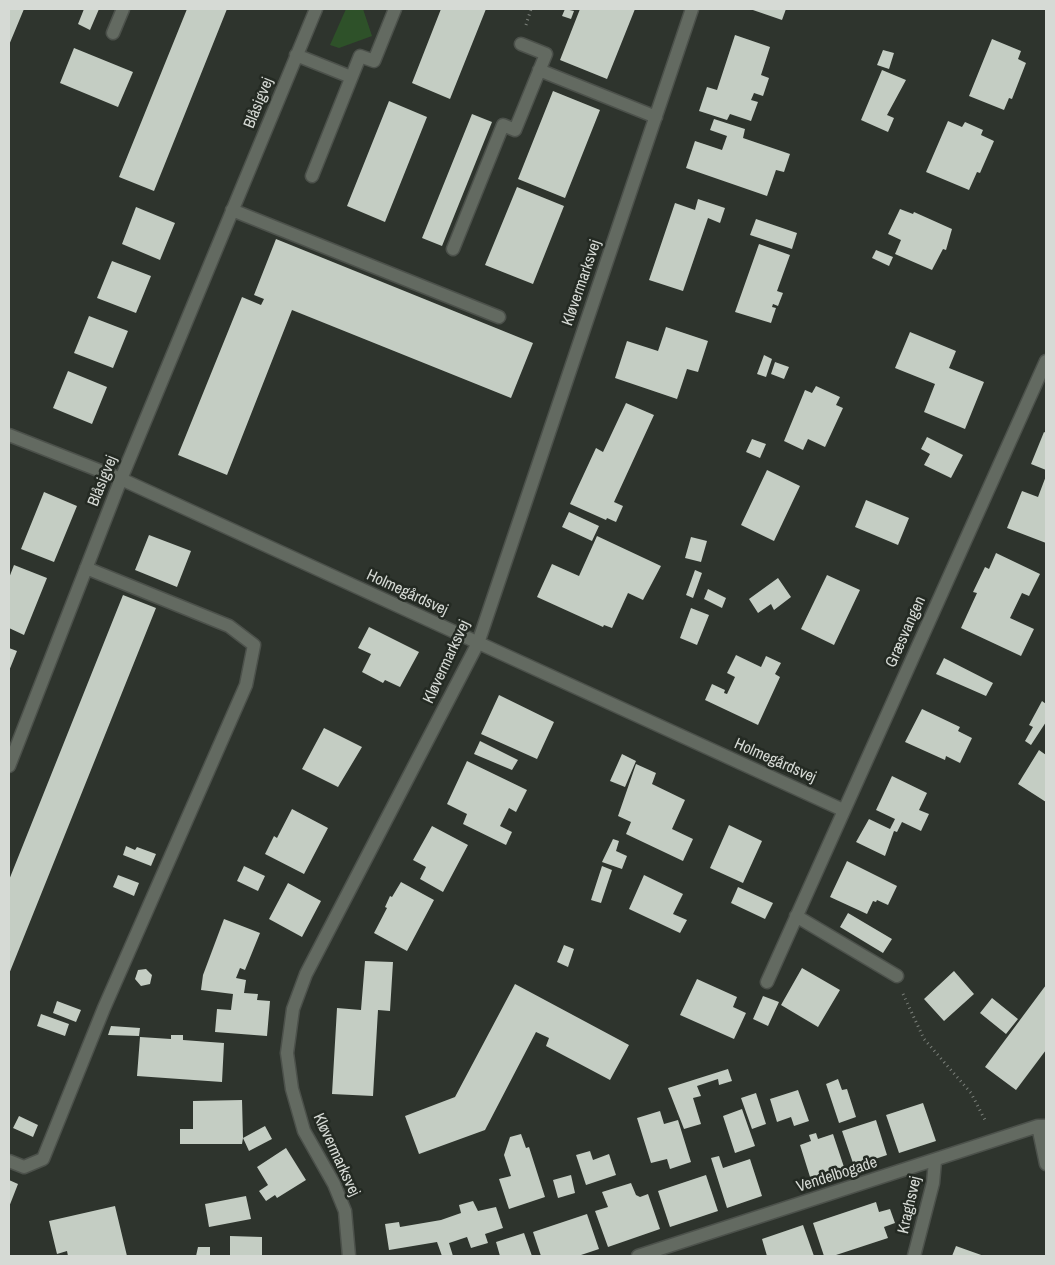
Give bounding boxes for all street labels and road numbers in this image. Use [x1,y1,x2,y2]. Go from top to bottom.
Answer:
street label: Blåsigvej [240,75,278,131]
street label: Kløvermarksvej [558,237,606,329]
street label: Blåsigvej [84,453,122,509]
street label: Holmegårdsvej [363,566,451,620]
street label: Græsvangen [882,593,930,671]
street label: Kløvermarksvej [419,617,475,707]
street label: Holmegårdsvej [731,734,819,788]
street label: Kløvermarksvej [308,1110,364,1200]
street label: Vendelbogade [794,1153,880,1197]
street label: Kraghsvej [894,1174,926,1236]

